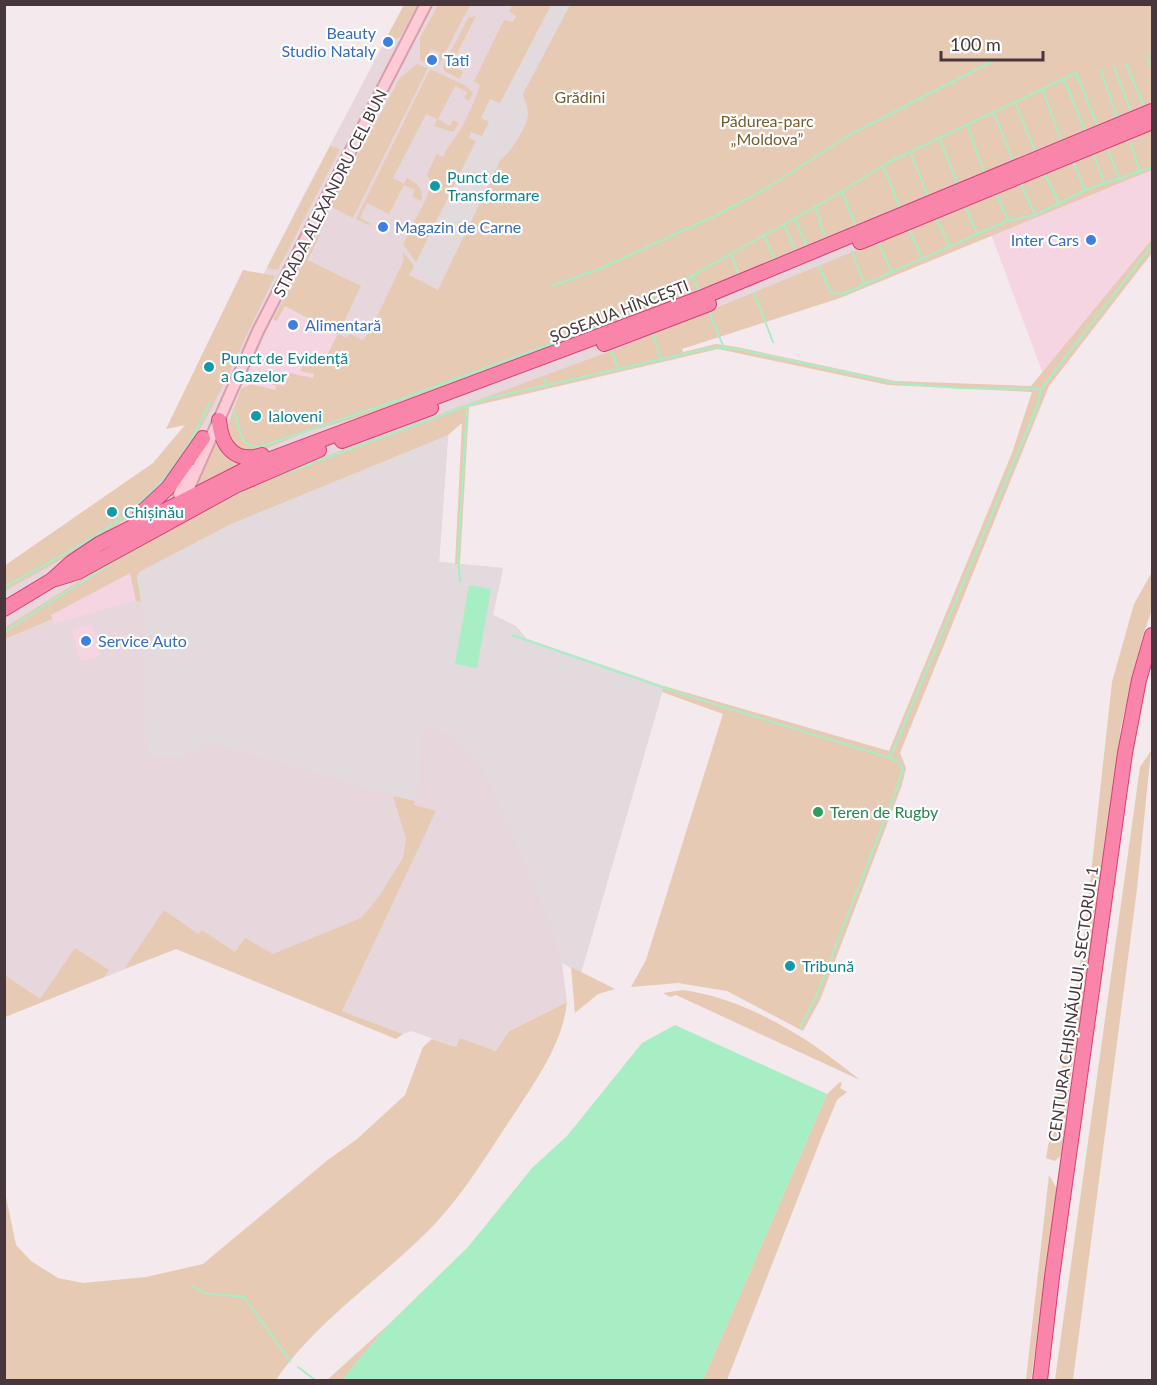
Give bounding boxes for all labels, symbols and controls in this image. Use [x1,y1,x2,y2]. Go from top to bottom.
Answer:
place label: Beauty Studio Nataly [282,23,377,60]
scale bar [941,24,1043,62]
text: 100 m [950,33,1001,55]
marker: Beauty Studio Nataly [381,35,395,49]
place label: Tati [444,50,469,69]
marker: Tati [425,53,439,67]
street label: STRADA ALEXANDRU CEL BUN [269,86,390,300]
park label: Grădini [555,87,605,106]
park label: Pădurea-parc „Moldova” [720,111,814,148]
place label: Punct de Transformare [447,167,540,204]
marker: Punct de Transformare [428,179,442,193]
place label: Magazin de Carne [395,217,521,236]
marker: Magazin de Carne [376,220,390,234]
place label: Inter Cars [1011,230,1079,249]
marker: Inter Cars [1084,233,1098,247]
street label: ȘOSEAUA HÎNCEȘTI [547,275,691,346]
place label: Alimentară [305,315,381,334]
marker: Alimentară [286,318,300,332]
place label: Punct de Evidență a Gazelor [221,348,348,385]
marker: Punct de Evidență a Gazelor [202,360,216,374]
place label: Ialoveni [268,406,322,425]
marker: Ialoveni [249,409,263,423]
place label: Chișinău [124,502,184,521]
marker: Chișinău [105,505,119,519]
place label: Service Auto [98,631,187,650]
marker: Service Auto [79,634,93,648]
place label: Teren de Rugby [830,802,939,821]
marker: Teren de Rugby [811,805,825,819]
street label: CENTURA CHIȘINĂULUI, SECTORUL 1 [1044,865,1101,1143]
place label: Tribună [802,956,854,975]
marker: Tribună [783,959,797,973]

